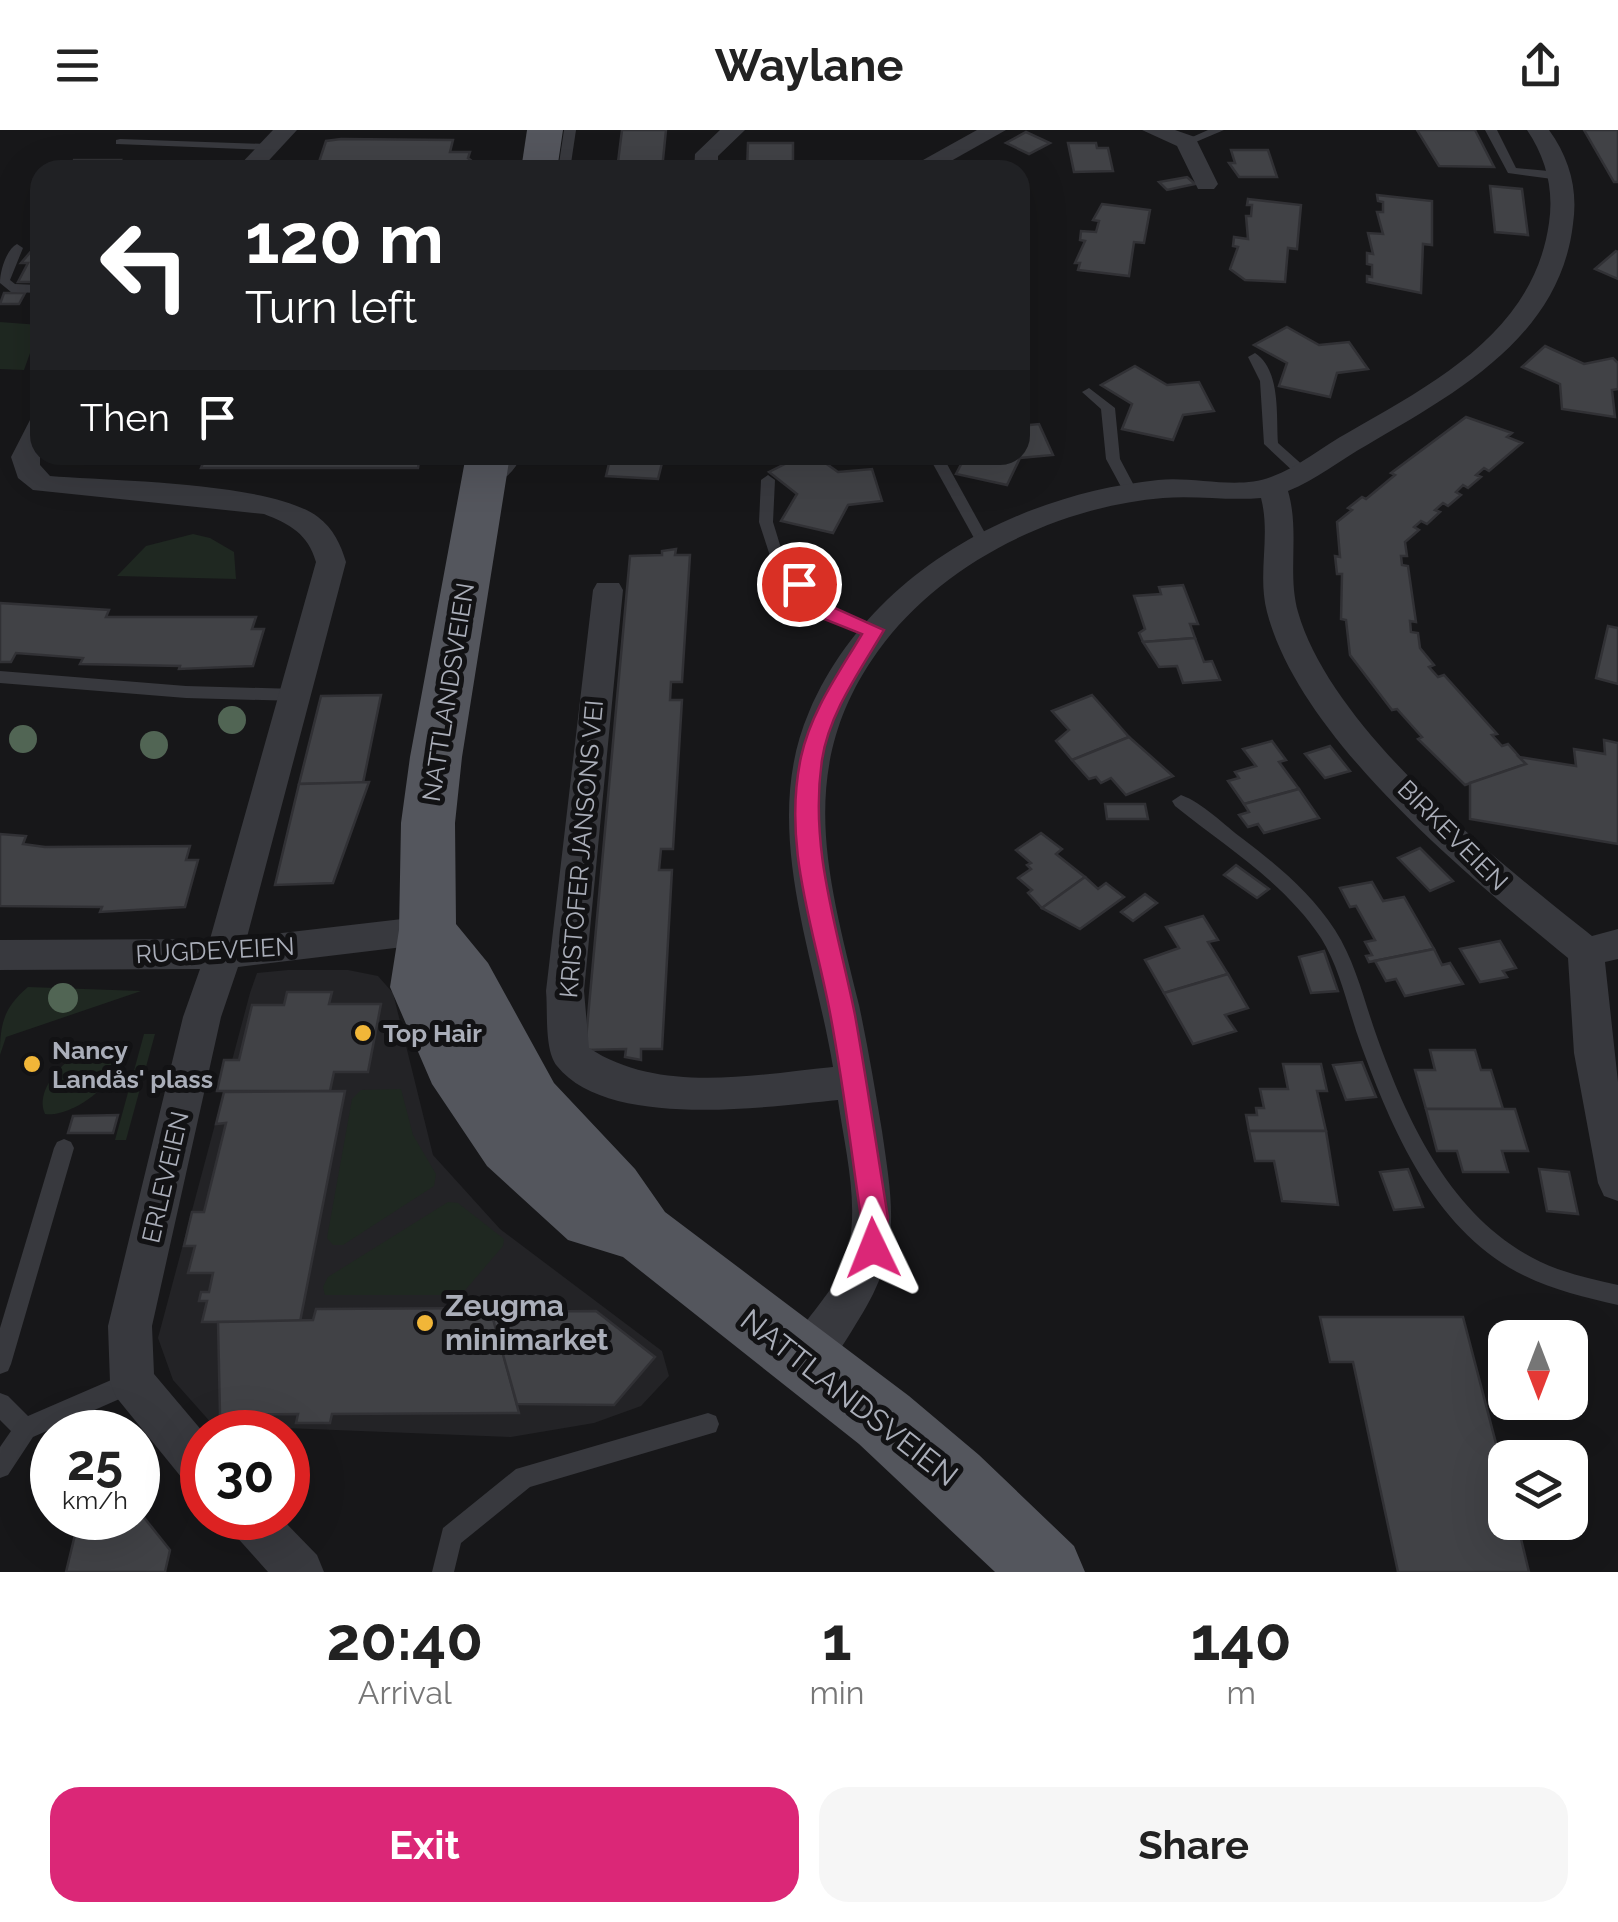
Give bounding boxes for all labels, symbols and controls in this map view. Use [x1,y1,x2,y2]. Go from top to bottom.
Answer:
icon: menu [50,38,105,93]
icon: share [1513,38,1568,93]
text: Waylane [715,39,903,92]
text: 120 m [245,197,444,279]
icon: left [80,200,210,330]
text: Turn left [245,281,417,334]
icon: arrive [190,390,245,445]
text: Then [80,395,170,440]
pin [757,542,842,627]
icon: arrive [772,557,827,612]
street label: NATTLANDSVEIEN [416,580,480,804]
street label: KRISTOFER JANSONS VEI [553,699,609,999]
street label: BIRKEVEIEN [1392,774,1514,896]
street label: RUGDEVEIEN [135,931,295,969]
place label: Top Hair [383,1018,482,1048]
marker: Top Hair [352,1022,374,1044]
place label: Nancy Landås' plass [52,1035,213,1094]
marker: Nancy Landås' plass [21,1053,43,1075]
street label: ERLEVEIEN [135,1108,195,1246]
position arrow [821,1196,925,1300]
place label: Zeugma minimarket [445,1288,609,1357]
street label: NATTLANDSVEIEN [734,1302,965,1493]
marker: Zeugma minimarket [414,1312,436,1334]
north arrow [1488,1320,1588,1420]
map controls [1488,1320,1588,1540]
speed limit sign: 30 [180,1410,310,1540]
text: 25 [67,1433,123,1492]
button: layers [1488,1440,1588,1540]
text: km/h [62,1485,128,1515]
text: 20:40 [326,1604,483,1674]
text: 1 [822,1604,852,1674]
text: 140 [1191,1604,1292,1674]
text: Arrival [358,1674,452,1711]
text: min [809,1674,864,1711]
text: m [1226,1674,1256,1711]
button: Exit [50,1787,799,1902]
button: Share [819,1787,1568,1902]

